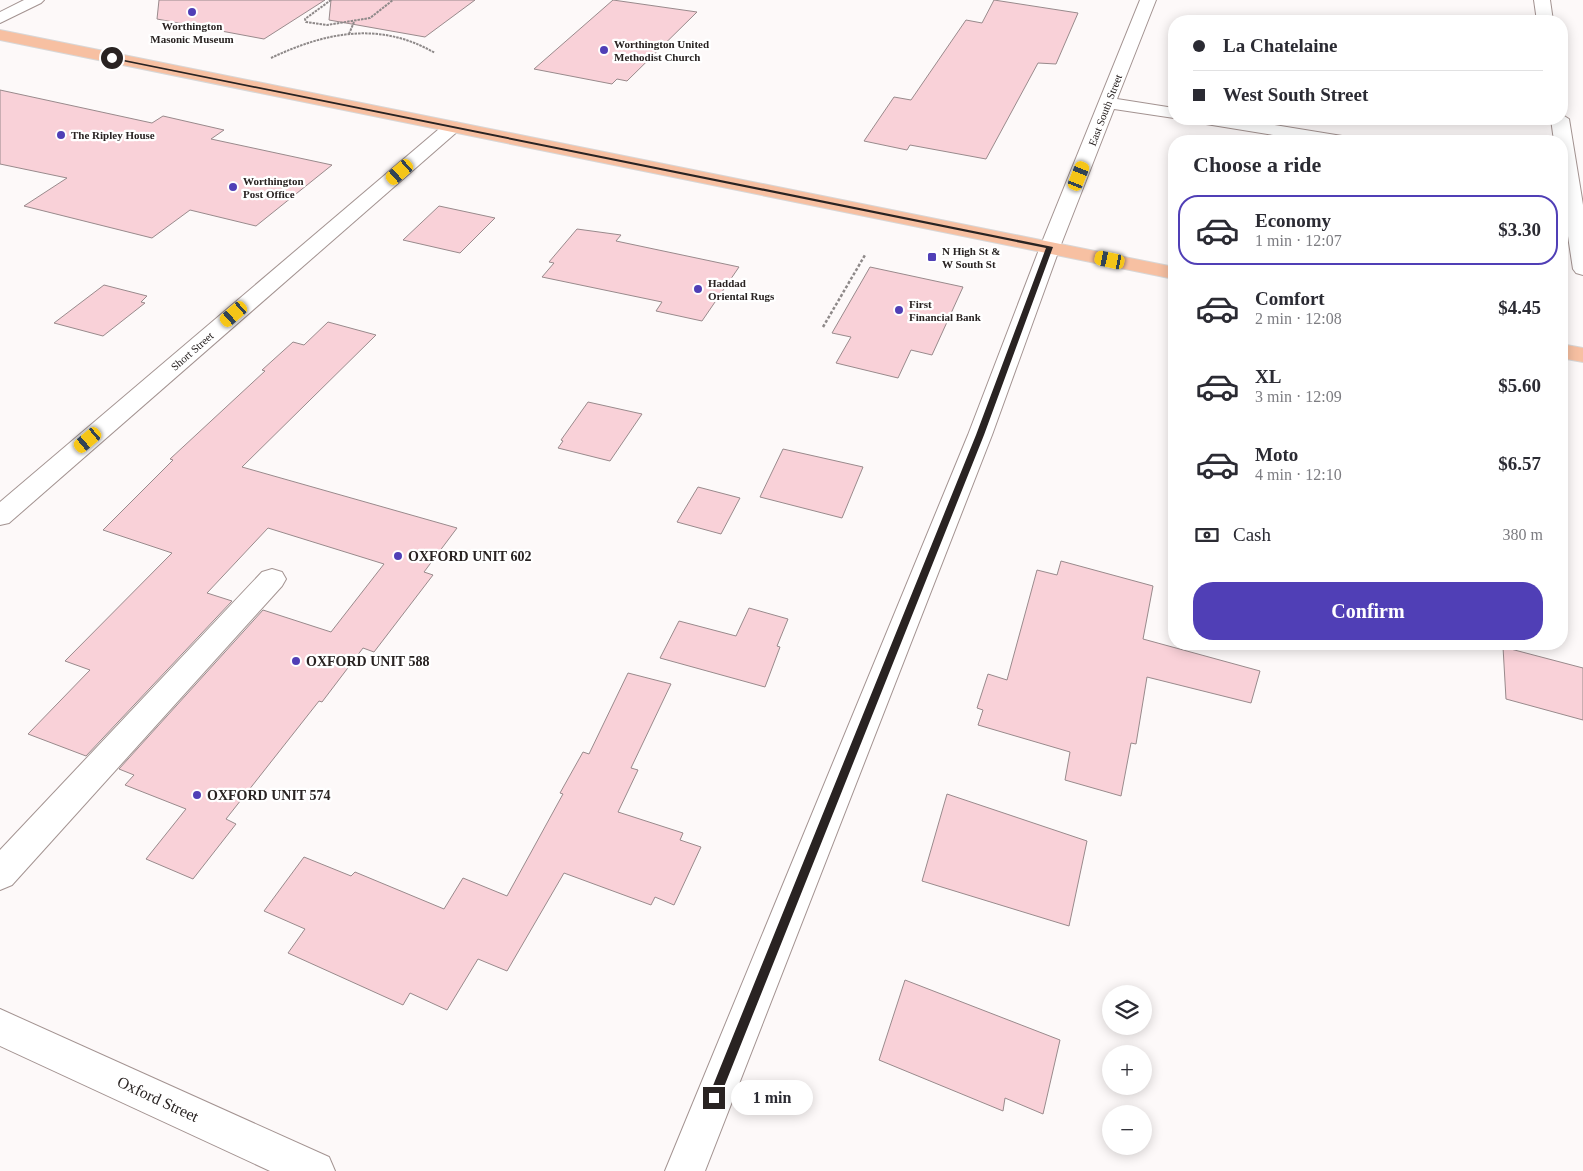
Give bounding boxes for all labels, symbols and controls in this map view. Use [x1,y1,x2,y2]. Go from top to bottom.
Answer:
marker: Worthington Masonic Museum [186,6,198,18]
place label: Worthington Masonic Museum [150,20,234,45]
text: La Chatelaine [1223,35,1338,56]
place label: Worthington United Methodist Church [614,38,709,63]
marker: Worthington United Methodist Church [598,44,610,56]
route start [101,47,123,69]
street label: East South Street [1086,72,1124,148]
text: West South Street [1223,84,1368,105]
marker: The Ripley House [55,129,67,141]
place label: The Ripley House [71,129,155,141]
text: Choose a ride [1193,152,1321,177]
car [383,156,416,188]
car [1066,159,1091,193]
place label: Worthington Post Office [243,175,304,200]
marker: Worthington Post Office [227,181,239,193]
icon: car [1195,208,1240,253]
text: Economy [1255,210,1331,231]
text: $3.30 [1498,219,1541,240]
text: 1 min · 12:07 [1255,232,1342,249]
place label: N High St & W South St [942,245,1000,270]
car [1093,250,1126,270]
marker: N High St & W South St [926,251,938,263]
place label: Haddad Oriental Rugs [708,277,775,302]
marker: Haddad Oriental Rugs [692,283,704,295]
icon: car [1195,286,1240,331]
text: Comfort [1255,288,1325,309]
text: $4.45 [1498,297,1541,318]
car [217,298,250,330]
place label: First Financial Bank [909,298,982,323]
marker: First Financial Bank [893,304,905,316]
text: 2 min · 12:08 [1255,310,1342,327]
street label: Short Street [168,329,216,373]
icon: car [1195,364,1240,409]
text: XL [1255,366,1281,387]
text: $5.60 [1498,375,1541,396]
text: 3 min · 12:09 [1255,388,1342,405]
car [71,425,104,455]
icon: car [1195,442,1240,487]
text: Moto [1255,444,1298,465]
text: $6.57 [1498,453,1541,474]
text: 4 min · 12:10 [1255,466,1342,483]
icon: cash [1193,521,1221,549]
text: Cash [1233,524,1271,545]
text: 380 m [1503,526,1543,543]
place label: OXFORD UNIT 602 [408,549,531,564]
marker: OXFORD UNIT 602 [392,550,404,562]
button: Confirm [1193,582,1543,640]
place label: OXFORD UNIT 588 [306,654,429,669]
marker: OXFORD UNIT 588 [290,655,302,667]
place label: OXFORD UNIT 574 [207,788,330,803]
marker: OXFORD UNIT 574 [191,789,203,801]
map controls [1102,985,1152,1155]
button: layers [1102,985,1152,1035]
button: + [1102,1045,1152,1095]
street label: Oxford Street [115,1073,202,1125]
callout: 1 min [732,1080,814,1116]
route end [703,1087,725,1109]
text: 1 min [753,1089,791,1106]
button: − [1102,1105,1152,1155]

